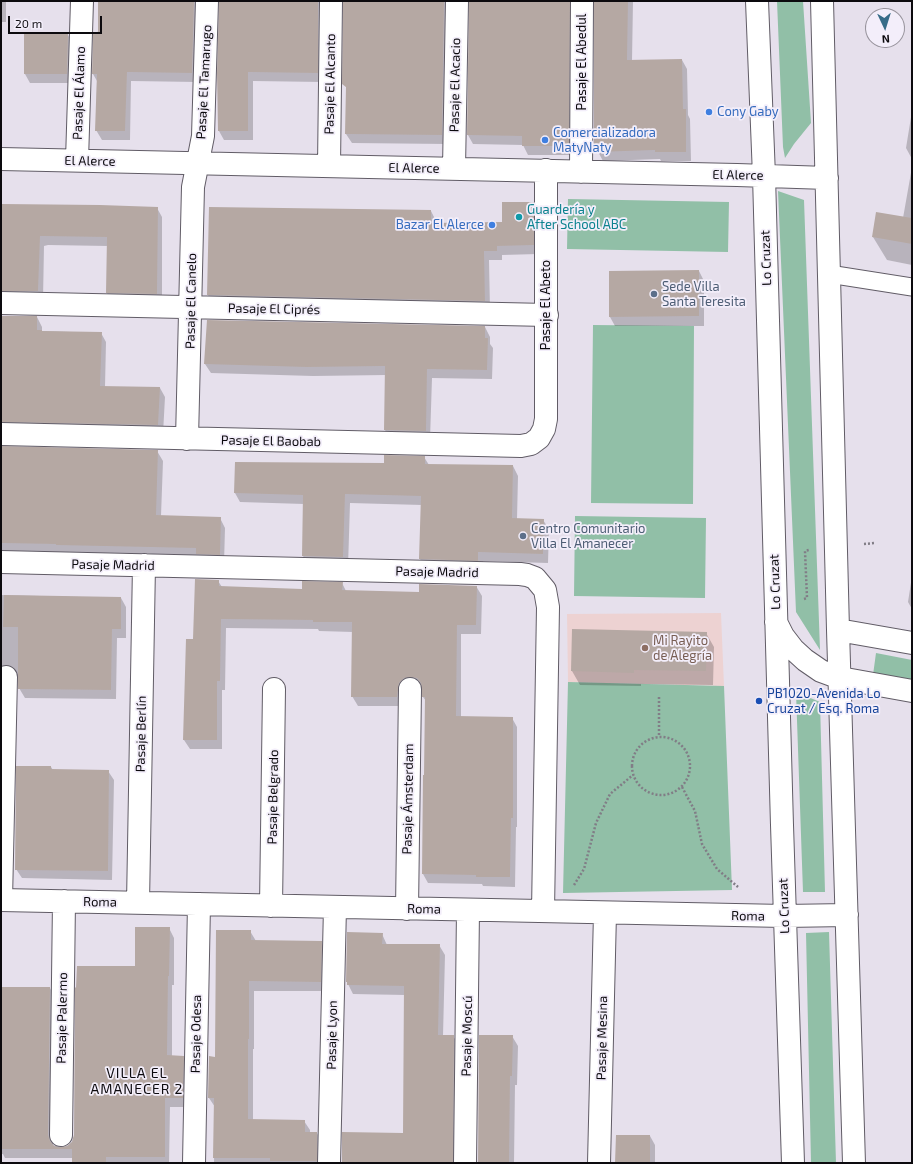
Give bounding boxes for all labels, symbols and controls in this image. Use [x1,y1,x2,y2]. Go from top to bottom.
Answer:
scale bar [10,8,104,34]
north arrow [865,8,905,48]
street label: Pasaje El Abedul [574,14,590,110]
text: 20 m [15,16,42,30]
street label: Pasaje El Tamarugo [193,24,215,140]
street label: Pasaje El Alcanto [321,33,339,135]
text: N [881,33,890,46]
street label: Pasaje El Acacio [446,38,464,132]
street label: Pasaje El Álamo [70,46,88,140]
place label: Cony Gaby [717,104,779,120]
marker: Cony Gaby [704,107,714,117]
place label: Comercializadora MatyNaty [553,125,656,156]
marker: Comercializadora MatyNaty [540,135,550,145]
street label: El Alerce [64,153,116,169]
street label: El Alerce [388,160,440,176]
street label: El Alerce [712,167,764,183]
place label: Guardería y After School ABC [527,202,626,233]
marker: Guardería y After School ABC [514,212,524,222]
place label: Bazar El Alerce [396,217,484,233]
marker: Bazar El Alerce [487,220,497,230]
street label: Lo Cruzat [757,230,775,286]
street label: Pasaje El Canelo [182,253,200,349]
street label: Pasaje El Abeto [538,260,554,350]
place label: Sede Villa Santa Teresita [662,279,746,310]
marker: Sede Villa Santa Teresita [649,289,659,299]
street label: Pasaje El Ciprés [228,300,320,318]
street label: Pasaje El Baobab [221,432,321,450]
place label: Centro Comunitario Villa El Amanecer [531,521,646,552]
marker: Centro Comunitario Villa El Amanecer [518,531,528,541]
street label: Lo Cruzat [766,554,784,610]
street label: Pasaje Madrid [71,556,155,574]
street label: Pasaje Madrid [395,563,479,581]
place label: Mi Rayito de Alegría [653,633,712,664]
marker: Mi Rayito de Alegría [640,643,650,653]
place label: PB1020-Avenida Lo Cruzat / Esq. Roma [767,686,881,717]
street label: Pasaje Berlín [133,696,149,772]
marker: PB1020-Avenida Lo Cruzat / Esq. Roma [754,696,764,706]
street label: Pasaje Ámsterdam [399,744,417,854]
street label: Pasaje Belgrado [264,749,282,845]
street label: Lo Cruzat [775,878,793,934]
street label: Roma [83,894,117,910]
street label: Roma [407,901,441,917]
street label: Roma [731,908,765,924]
street label: Pasaje Palermo [53,972,71,1064]
street label: Pasaje Odesa [188,995,204,1073]
street label: Pasaje Moscú [458,995,476,1077]
street label: Pasaje Mesina [593,996,611,1080]
street label: Pasaje Lyon [324,1000,340,1070]
district label: VILLA EL AMANECER 2 [91,1065,183,1098]

